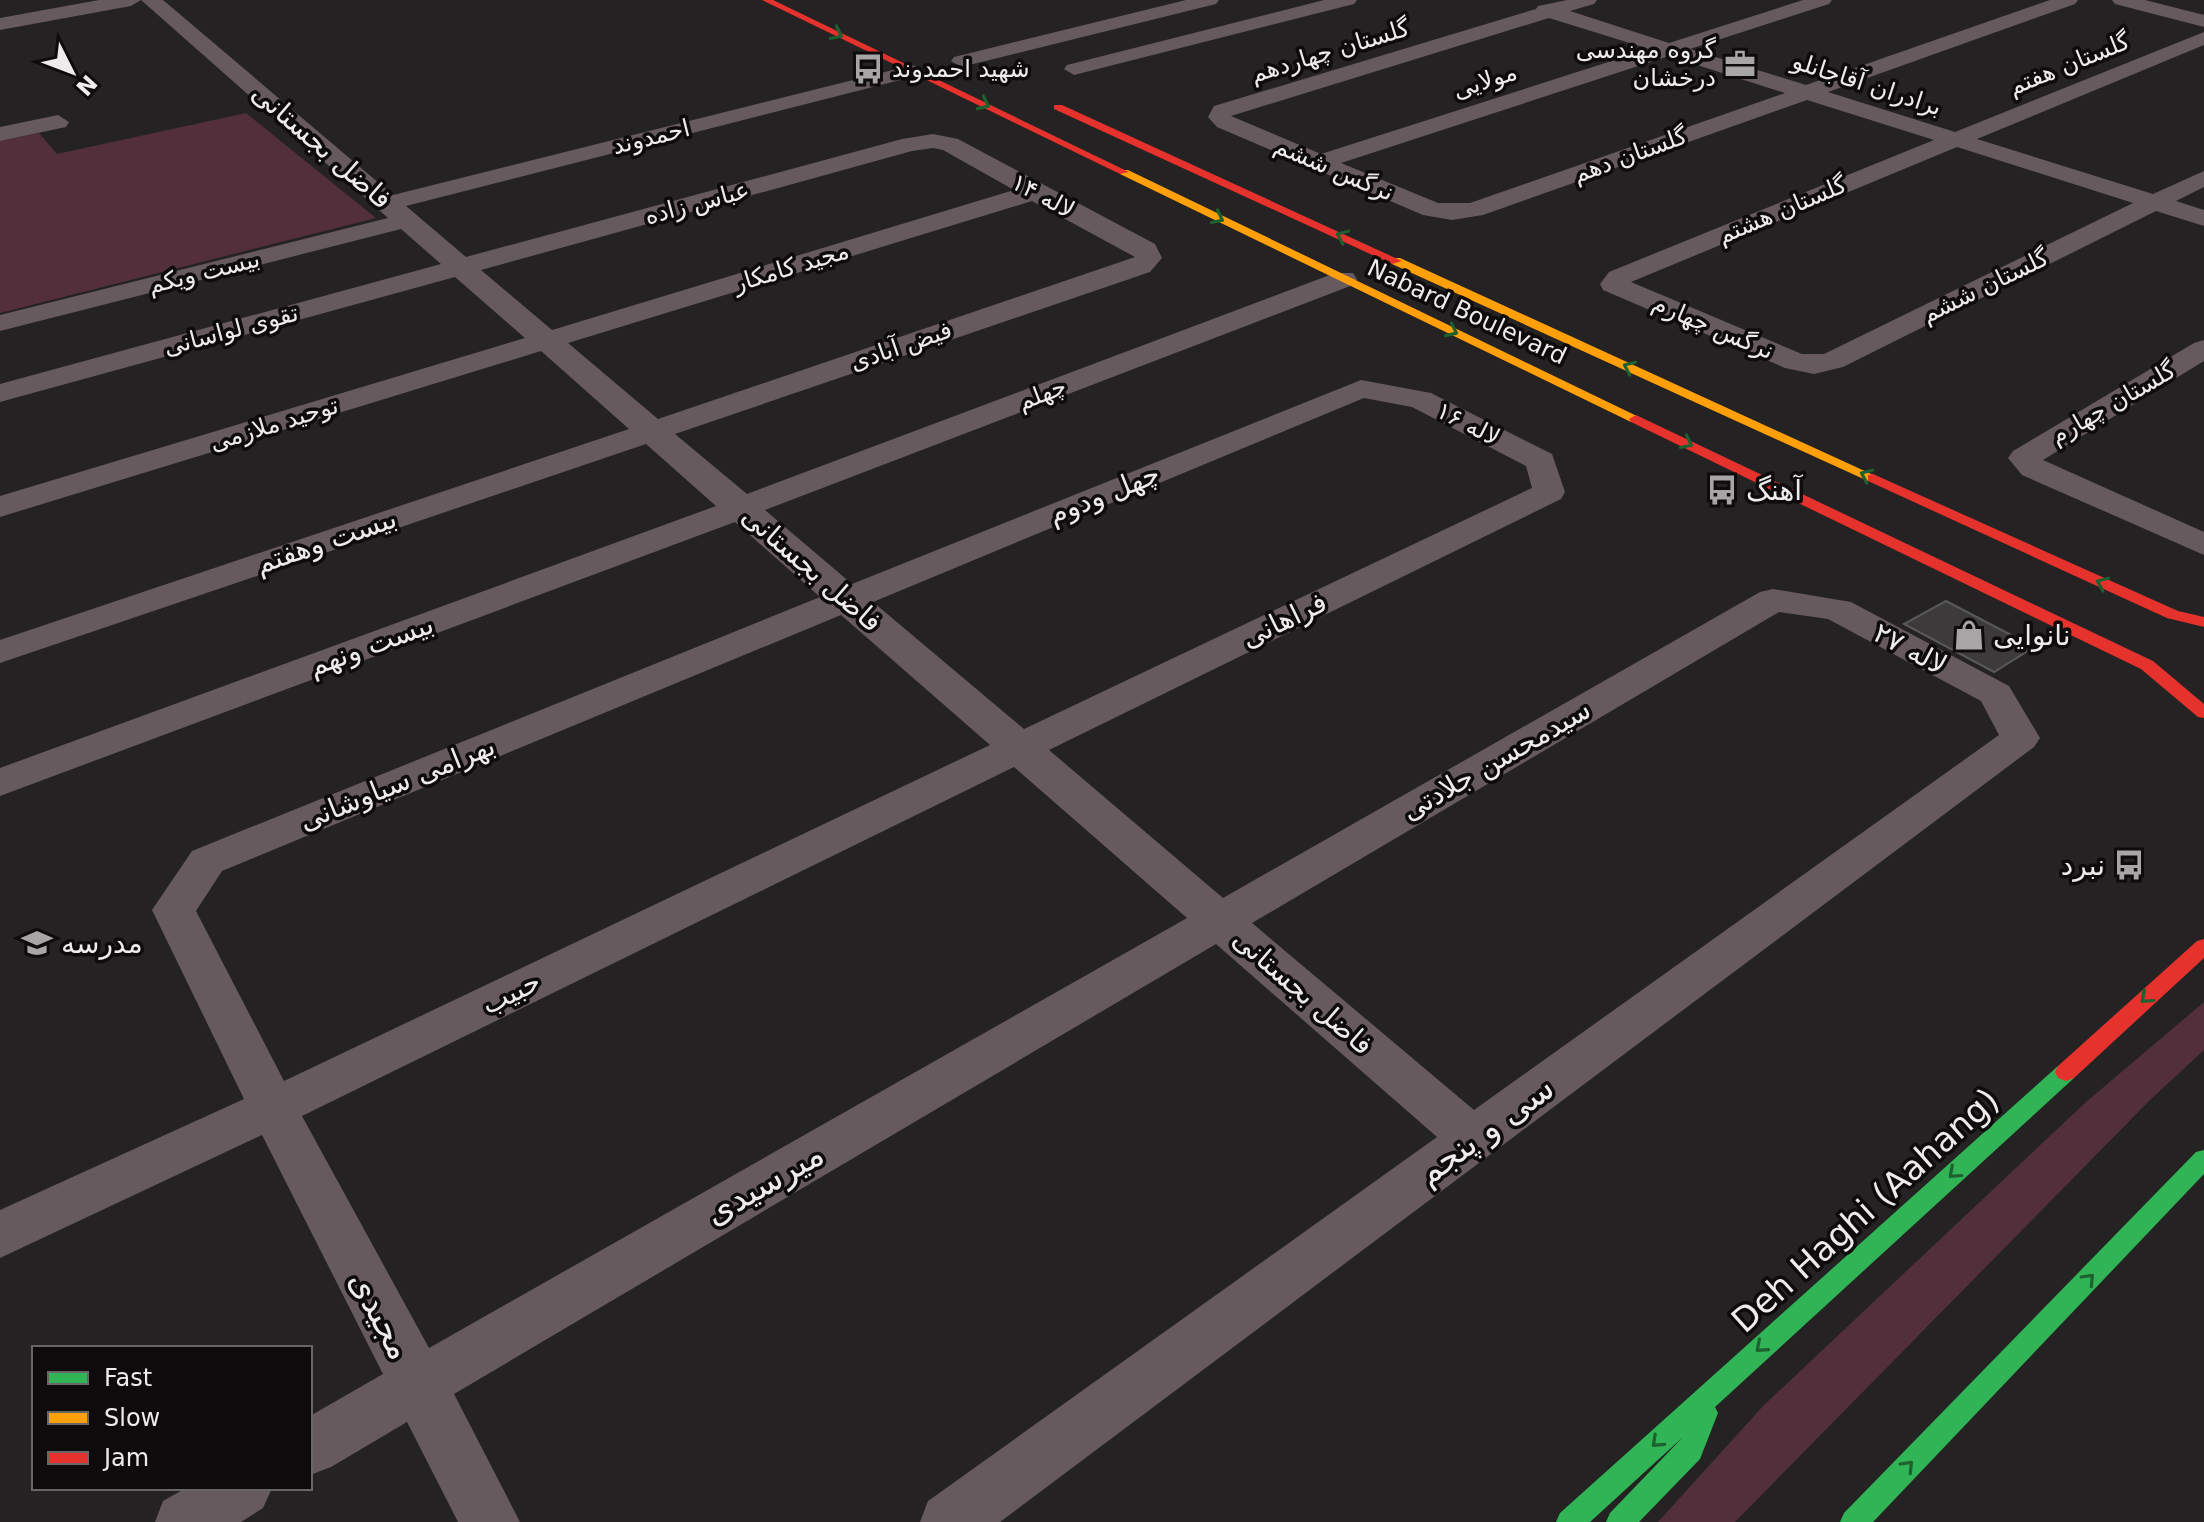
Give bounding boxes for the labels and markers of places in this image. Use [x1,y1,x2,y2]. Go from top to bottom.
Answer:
place label: گروه مهندسی درخشان [1576,36,1717,92]
office icon: گروه مهندسی درخشان [1723,47,1757,81]
bus stop icon: شهید احمدوند [851,52,885,86]
place label: شهید احمدوند [892,55,1029,83]
bus stop icon: آهنگ [1705,473,1739,507]
place label: آهنگ [1746,474,1803,507]
shop icon: نانوایی [1952,618,1986,652]
place label: نانوایی [1993,619,2071,652]
bus stop icon: نبرد [2112,848,2146,882]
place label: نبرد [2061,849,2105,882]
school or university icon: مدرسه [20,926,54,960]
place label: مدرسه [61,927,143,960]

